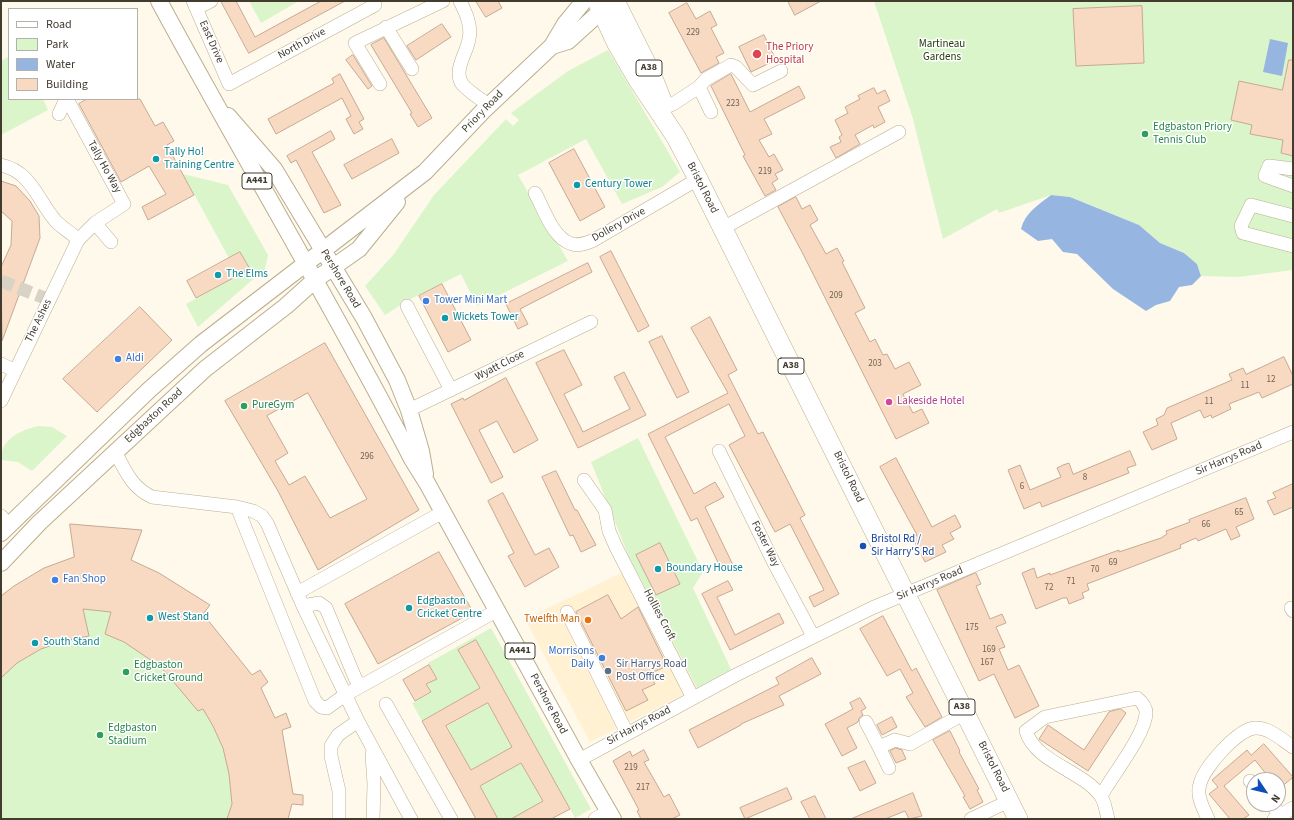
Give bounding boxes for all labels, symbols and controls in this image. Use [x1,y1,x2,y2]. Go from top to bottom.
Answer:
legend [8,8,138,100]
text: Road [46,16,72,33]
street label: East Drive [196,19,226,65]
street label: North Drive [276,25,328,63]
house number: 229 [686,28,700,38]
text: Park [46,36,68,53]
park label: Martineau Gardens [919,38,965,64]
place label: The Priory Hospital [766,41,813,67]
marker: The Priory Hospital [751,48,763,60]
text: Water [46,56,75,73]
road number: A38 [636,60,662,76]
text: Building [46,76,88,93]
street label: Priory Road [460,88,506,136]
house number: 223 [726,99,740,109]
place label: Edgbaston Priory Tennis Club [1153,121,1232,147]
marker: Edgbaston Priory Tennis Club [1140,129,1150,139]
street label: Tally Ho Way [84,138,124,196]
place label: Tally Ho! Training Centre [164,146,234,172]
marker: Tally Ho! Training Centre [151,154,161,164]
street label: Bristol Road [684,160,720,216]
house number: 219 [758,167,772,177]
road number: A441 [242,173,272,189]
place label: Century Tower [585,178,652,192]
marker: Century Tower [572,180,582,190]
street label: Dollery Drive [590,205,648,245]
street label: Pershore Road [317,247,363,311]
place label: The Elms [226,268,268,282]
marker: The Elms [213,270,223,280]
house number: 209 [829,291,843,301]
place label: Tower Mini Mart [434,294,507,308]
marker: Tower Mini Mart [421,296,431,306]
street label: The Ashes [23,297,55,345]
place label: Wickets Tower [453,311,519,325]
marker: Wickets Tower [440,313,450,323]
street label: Wyatt Close [473,348,527,384]
place label: Aldi [126,352,144,366]
marker: Aldi [113,354,123,364]
road number: A38 [778,358,804,374]
house number: 203 [868,359,882,369]
house number: 12 [1267,375,1275,385]
house number: 11 [1241,381,1249,391]
street label: Edgbaston Road [122,386,186,446]
place label: Lakeside Hotel [897,395,964,409]
marker: Lakeside Hotel [884,397,894,407]
house number: 11 [1205,397,1213,407]
place label: PureGym [252,399,294,413]
marker: PureGym [239,401,249,411]
street label: Sir Harrys Road [1194,439,1264,479]
street label: Bristol Road [830,449,866,505]
house number: 296 [360,452,374,462]
house number: 8 [1083,473,1087,483]
house number: 6 [1020,482,1024,492]
house number: 65 [1235,508,1243,518]
street label: Foster Way [748,519,782,569]
house number: 66 [1202,520,1210,530]
place label: Bristol Rd / Sir Harry'S Rd [871,533,934,559]
marker: Bristol Rd / Sir Harry'S Rd [858,541,868,551]
house number: 69 [1109,558,1117,568]
place label: Boundary House [666,562,743,576]
marker: Boundary House [653,564,663,574]
street label: Sir Harrys Road [895,564,965,604]
house number: 70 [1091,565,1099,575]
place label: Fan Shop [63,573,106,587]
marker: Fan Shop [50,575,60,585]
house number: 71 [1067,577,1075,587]
house number: 72 [1045,583,1053,593]
street label: Hollies Croft [640,587,678,643]
place label: Edgbaston Cricket Centre [417,595,482,621]
marker: Edgbaston Cricket Centre [404,603,414,613]
place label: West Stand [158,611,209,625]
marker: West Stand [145,613,155,623]
place label: Twelfth Man [524,613,580,627]
marker: Twelfth Man [583,615,593,625]
house number: 175 [965,623,979,633]
place label: South Stand [43,636,99,650]
marker: South Stand [30,638,40,648]
road number: A441 [505,643,535,659]
place label: Morrisons Daily [549,645,594,671]
house number: 169 [982,645,996,655]
marker: Morrisons Daily [597,653,607,663]
place label: Sir Harrys Road Post Office [616,658,687,684]
house number: 167 [980,658,994,668]
place label: Edgbaston Cricket Ground [134,659,203,685]
marker: Sir Harrys Road Post Office [603,666,613,676]
marker: Edgbaston Cricket Ground [121,667,131,677]
street label: Pershore Road [527,671,569,737]
road number: A38 [949,699,975,715]
street label: Sir Harrys Road [605,704,673,748]
place label: Edgbaston Stadium [108,722,157,748]
marker: Edgbaston Stadium [95,730,105,740]
street label: Bristol Road [975,739,1011,795]
house number: 219 [624,763,638,773]
north arrow [1246,772,1286,812]
house number: 217 [636,783,650,793]
text: N [1267,791,1284,806]

